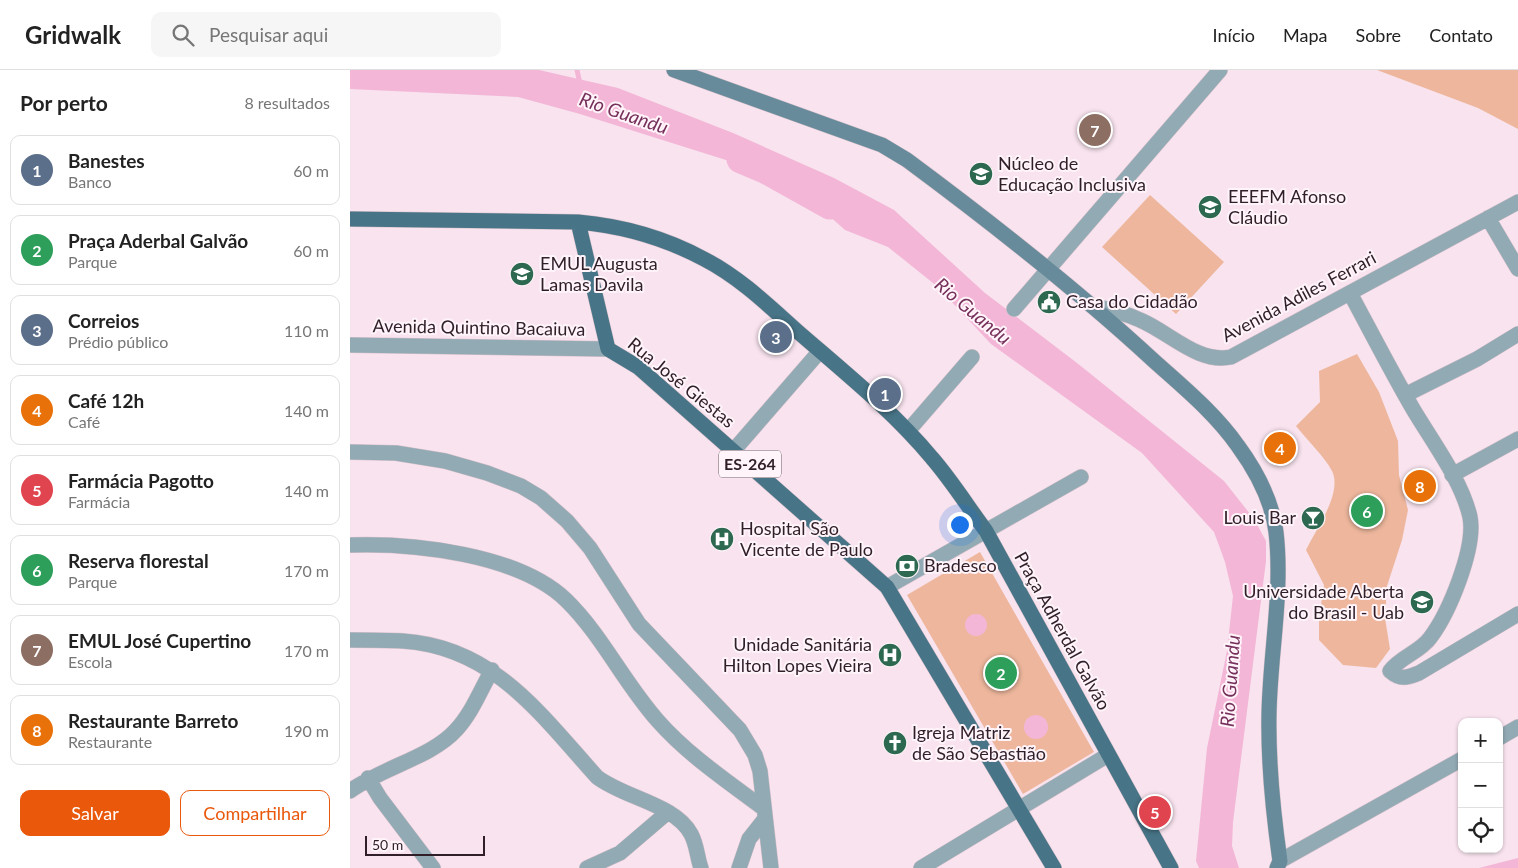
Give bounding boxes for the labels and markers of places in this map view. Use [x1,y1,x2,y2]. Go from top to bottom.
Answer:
pin: 7 [1079,111,1111,149]
place label: Núcleo de Educação Inclusiva [998,152,1146,195]
school or university icon: Núcleo de Educação Inclusiva [968,161,994,187]
place label: EEEFM Afonso Cláudio [1228,185,1346,228]
school or university icon: EEEFM Afonso Cláudio [1197,194,1223,220]
place label: EMUL Augusta Lamas Davila [540,252,658,295]
school or university icon: EMUL Augusta Lamas Davila [509,261,535,287]
public building icon: Casa do Cidadão [1036,289,1062,315]
place label: Casa do Cidadão [1066,290,1198,312]
pin: 3 [760,318,792,356]
pin: 1 [869,375,901,413]
pin: 4 [1264,429,1296,467]
pin: 8 [1404,467,1436,505]
pin: 6 [1351,492,1383,530]
bar icon: Louis Bar [1300,505,1326,531]
place label: Louis Bar [1223,506,1296,528]
place label: Hospital São Vicente de Paulo [740,517,873,560]
hospital icon: Hospital São Vicente de Paulo [709,526,735,552]
bank icon: Bradesco [894,553,920,579]
place label: Bradesco [924,554,997,576]
place label: Universidade Aberta do Brasil - Uab [1243,580,1404,623]
school or university icon: Universidade Aberta do Brasil - Uab [1409,589,1435,615]
place label: Unidade Sanitária Hilton Lopes Vieira [723,633,872,676]
hospital icon: Unidade Sanitária Hilton Lopes Vieira [877,642,903,668]
pin: 2 [985,654,1017,692]
place label: Igreja Matriz de São Sebastião [912,721,1046,764]
church icon: Igreja Matriz de São Sebastião [882,730,908,756]
pin: 5 [1139,793,1171,831]

